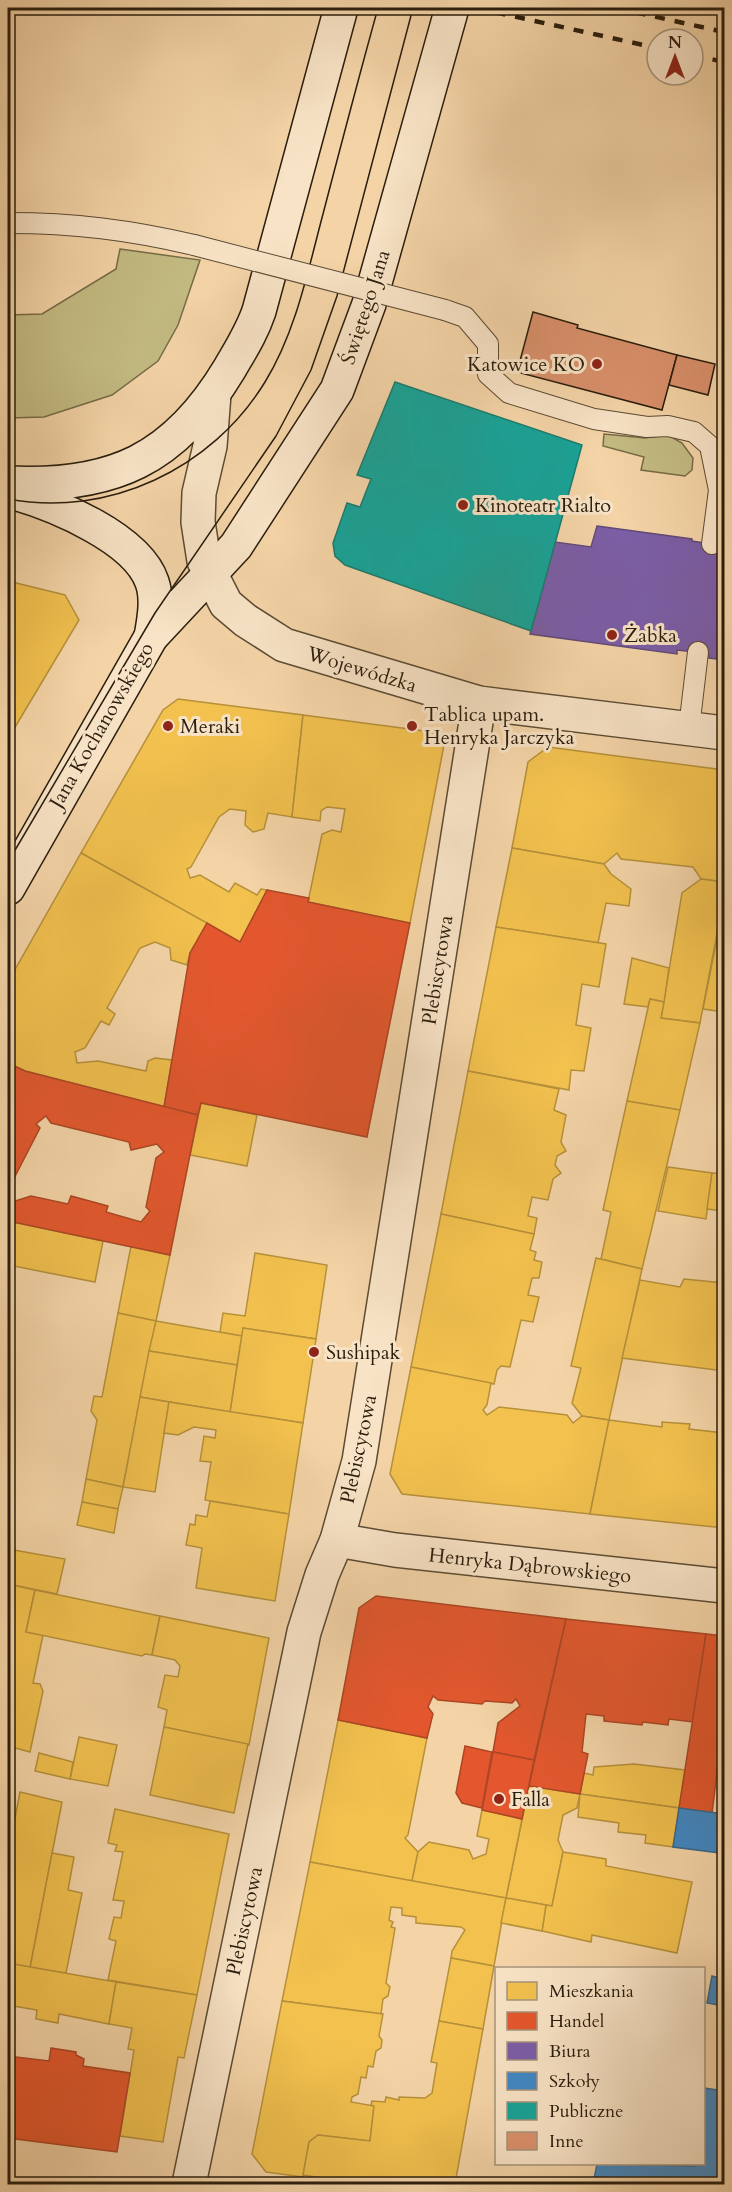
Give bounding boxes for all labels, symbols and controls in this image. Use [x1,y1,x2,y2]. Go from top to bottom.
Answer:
north arrow [645,27,705,87]
text: N [668,32,682,54]
street label: Świętego Jana [334,246,397,368]
place label: Katowice KO [467,351,585,378]
marker: Katowice KO [590,357,604,371]
place label: Kinoteatr Rialto [475,492,611,519]
marker: Kinoteatr Rialto [456,498,470,512]
place label: Żabka [624,622,677,649]
marker: Żabka [605,628,619,642]
street label: Jana Kochanowskiego [41,637,160,816]
street label: Wojewódzka [303,640,420,699]
place label: Tablica upam. Henryka Jarczyka [424,701,575,751]
place label: Meraki [180,713,241,740]
marker: Meraki [161,719,175,733]
marker: Tablica upam. Henryka Jarczyka [405,719,419,733]
street label: Plebiscytowa [416,913,460,1027]
place label: Sushipak [326,1339,401,1366]
marker: Sushipak [307,1345,321,1359]
street label: Plebiscytowa [334,1392,383,1506]
street label: Henryka Dąbrowskiego [427,1541,633,1590]
place label: Falla [511,1786,550,1813]
marker: Falla [492,1792,506,1806]
street label: Plebiscytowa [220,1864,269,1978]
legend [495,1967,705,2165]
text: Mieszkania [549,1979,634,2004]
text: Handel [549,2009,605,2034]
text: Biura [549,2039,591,2064]
text: Szkoły [549,2069,600,2094]
text: Publiczne [549,2099,623,2124]
text: Inne [549,2129,584,2154]

